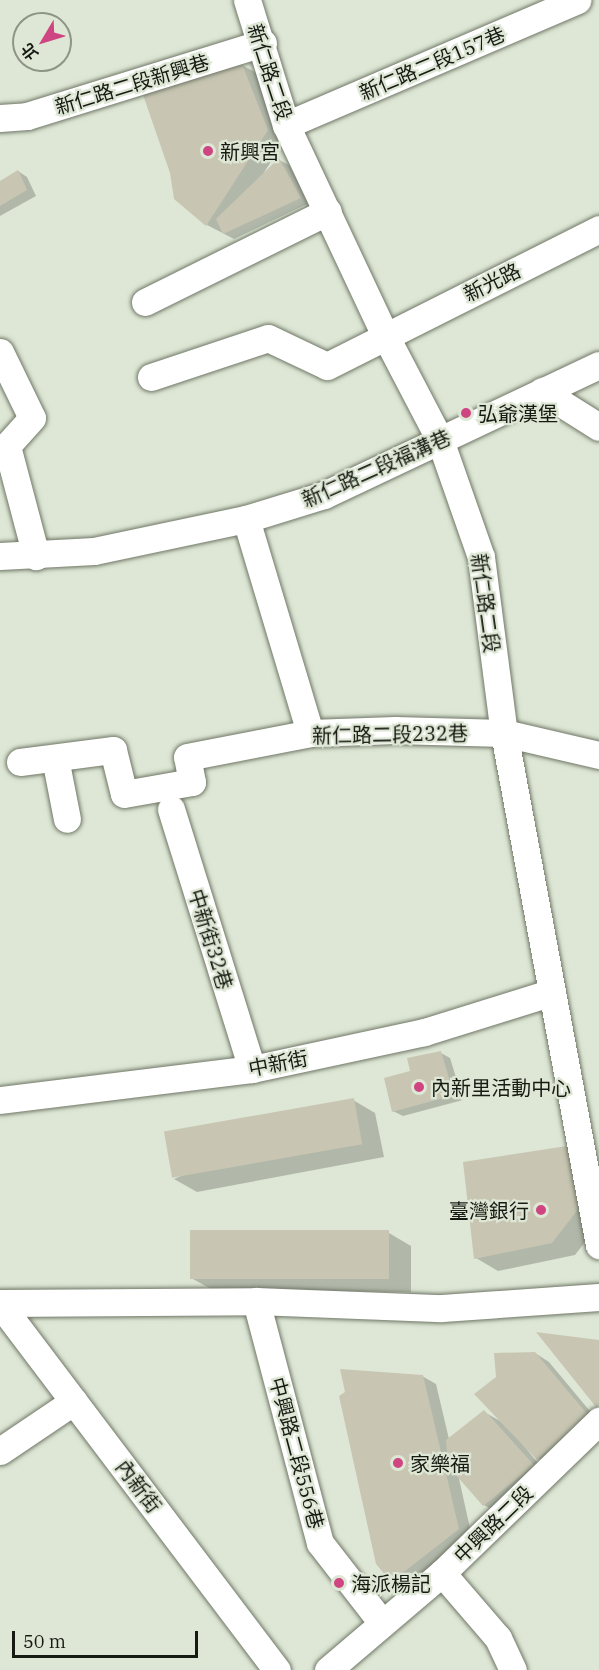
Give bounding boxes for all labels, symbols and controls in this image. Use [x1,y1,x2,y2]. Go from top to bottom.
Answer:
north arrow [12,12,72,72]
street label: 新仁路二段 [243,21,297,123]
street label: 新仁路二段157巷 [356,21,508,105]
text: 北 [17,39,42,64]
street label: 新仁路二段新興巷 [52,49,212,119]
place label: 新興宮 [220,139,280,163]
marker: 新興宮 [201,144,215,158]
street label: 新光路 [460,258,524,306]
place label: 弘爺漢堡 [478,401,558,425]
marker: 弘爺漢堡 [459,406,473,420]
street label: 新仁路二段福溝巷 [298,424,454,512]
street label: 新仁路二段 [467,552,505,654]
street label: 新仁路二段232巷 [312,721,468,747]
street label: 中新街32巷 [184,886,238,992]
street label: 中新街 [246,1045,310,1081]
place label: 內新里活動中心 [431,1075,571,1099]
marker: 內新里活動中心 [412,1080,426,1094]
place label: 臺灣銀行 [449,1198,529,1222]
marker: 臺灣銀行 [534,1203,548,1217]
street label: 中興路二段556巷 [265,1375,329,1531]
place label: 家樂福 [410,1451,470,1475]
street label: 內新街 [111,1455,167,1517]
marker: 家樂福 [391,1456,405,1470]
street label: 中興路二段 [449,1481,537,1567]
place label: 海派楊記 [351,1571,431,1595]
marker: 海派楊記 [332,1576,346,1590]
scale bar [15,1619,201,1657]
text: 50 m [23,1630,66,1653]

